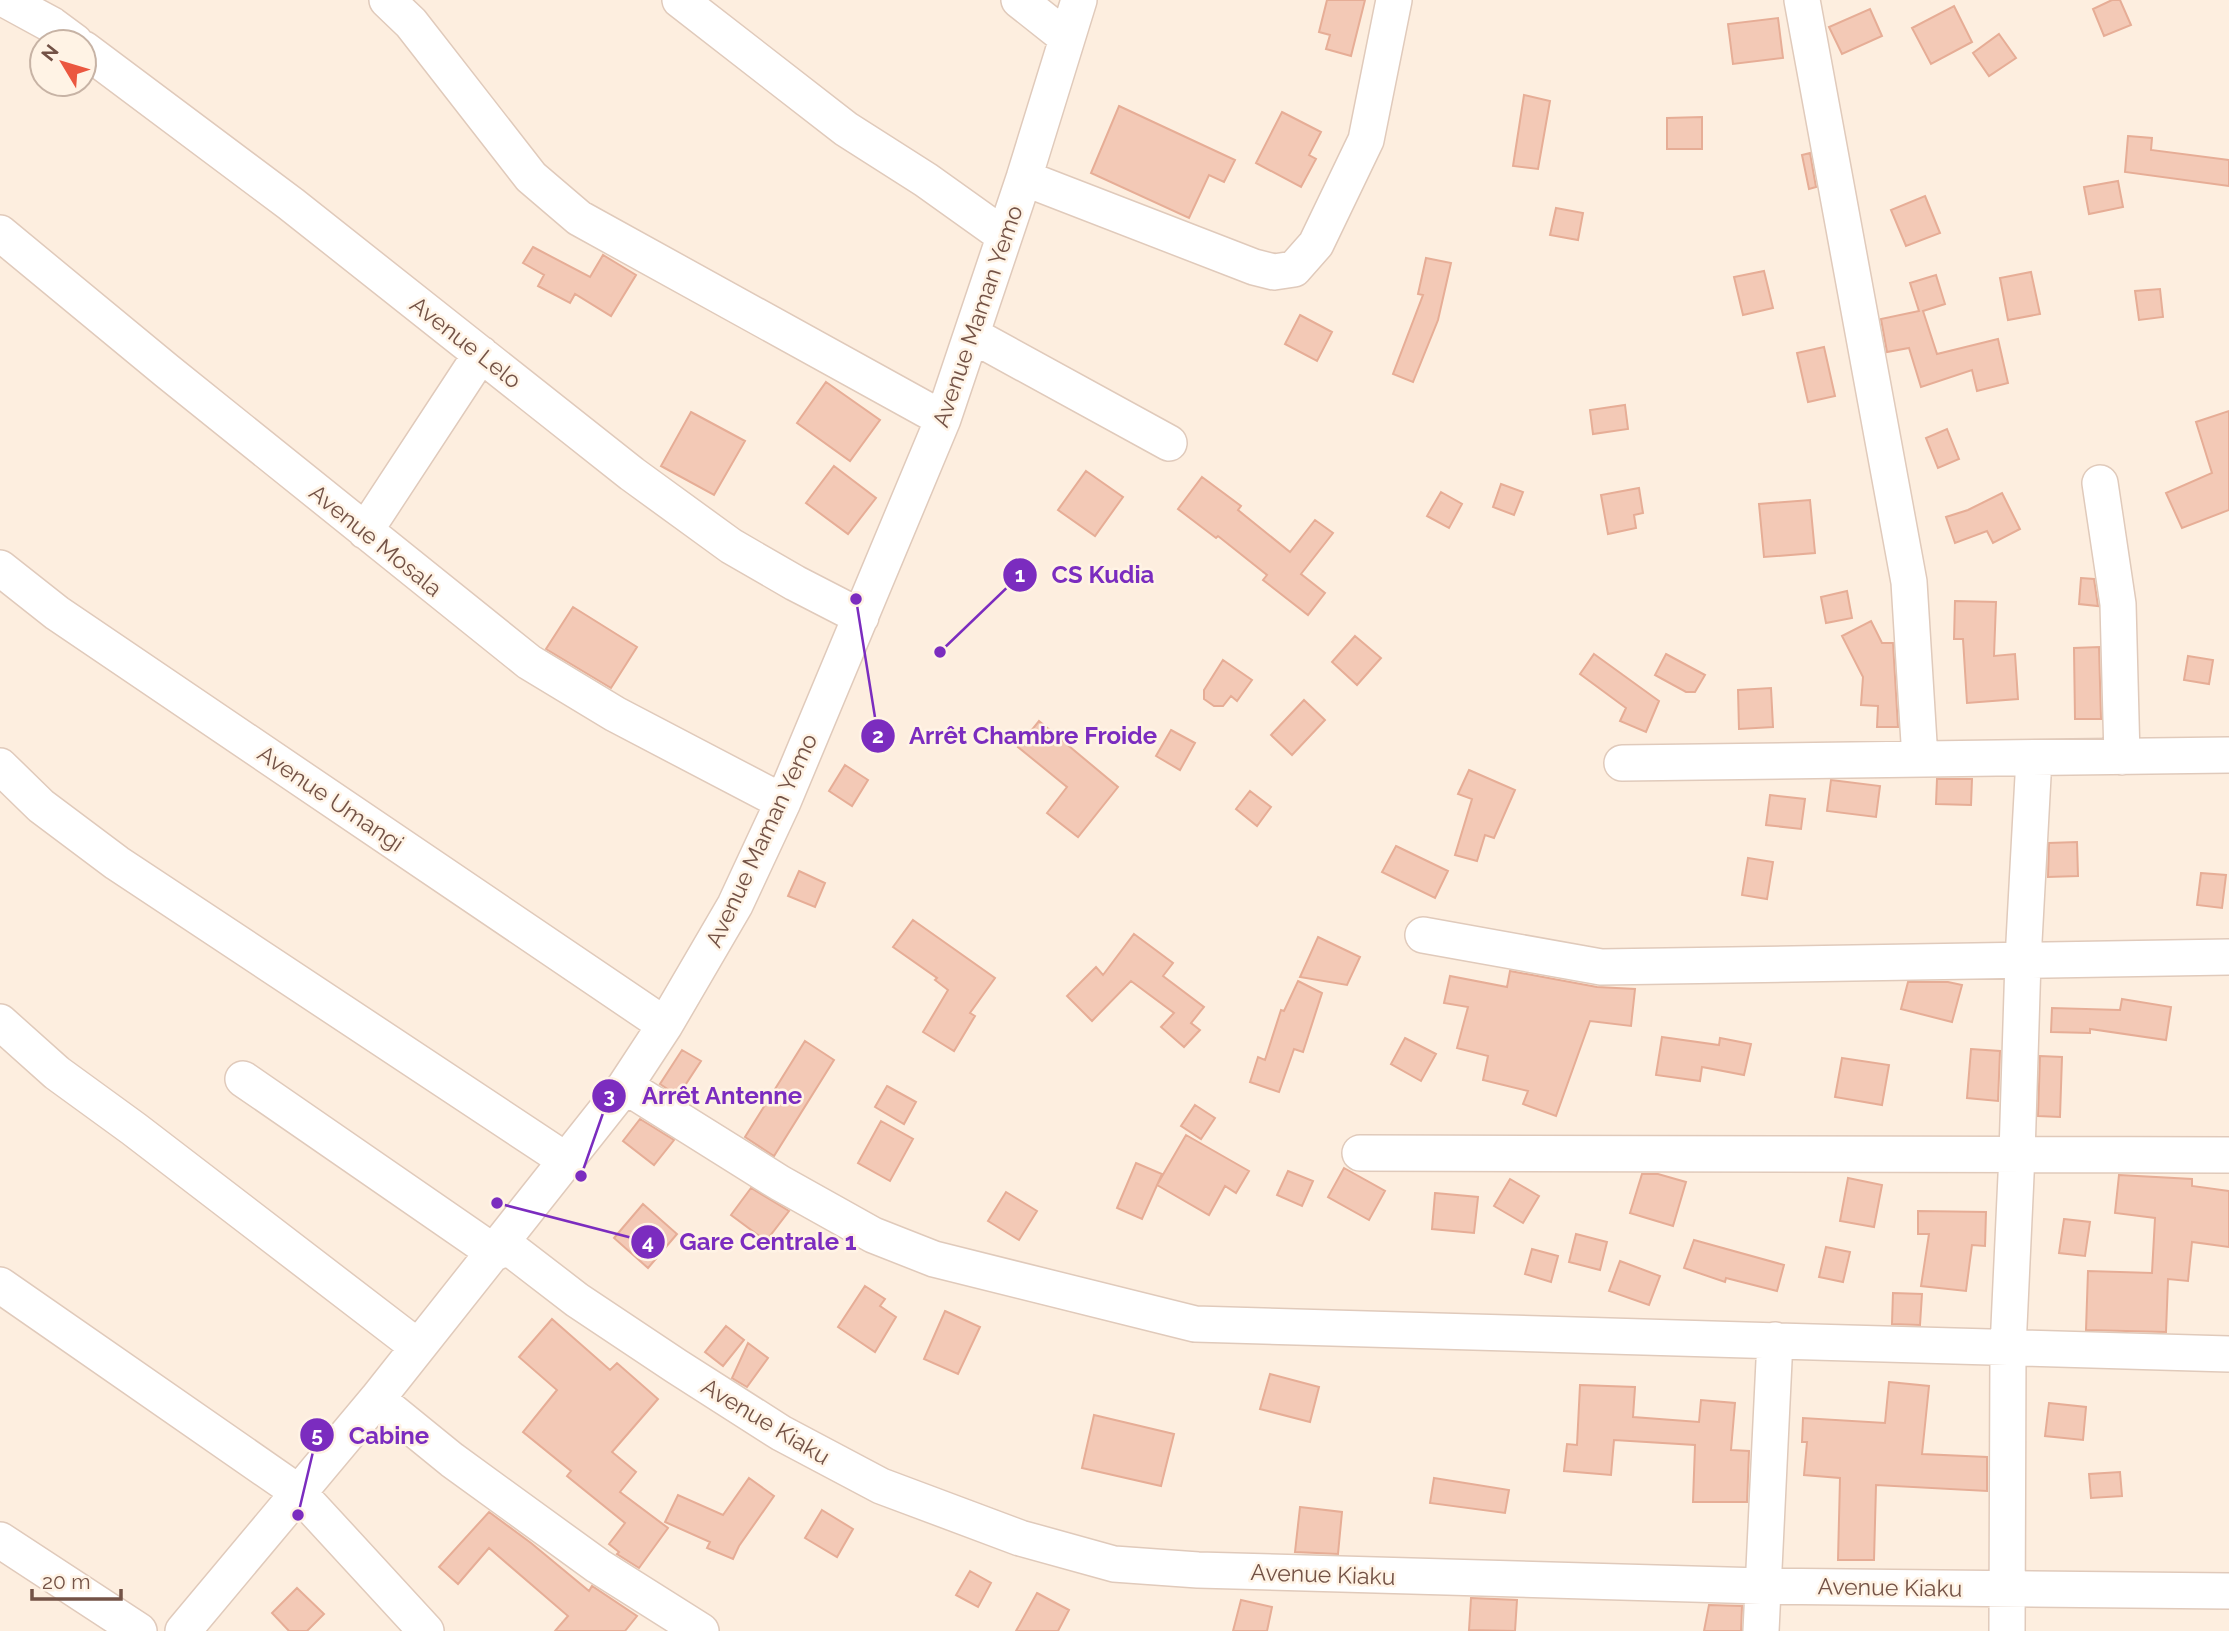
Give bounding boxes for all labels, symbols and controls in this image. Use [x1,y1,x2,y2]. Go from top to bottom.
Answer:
north arrow [28,28,98,98]
text: N [36,40,63,65]
street label: Avenue Maman Yemo [926,202,1028,430]
street label: Avenue Lelo [405,290,527,394]
street label: Avenue Mosala [304,478,448,602]
callout: CS Kudia [1003,552,1169,597]
text: CS Kudia [1052,560,1155,589]
text: 1 [1015,562,1025,587]
callout: Arrêt Chambre Froide [860,713,1172,758]
text: Arrêt Chambre Froide [909,721,1157,750]
text: 2 [872,723,884,748]
street label: Avenue Maman Yemo [700,729,822,951]
street label: Avenue Umangi [253,739,409,857]
callout: Arrêt Antenne [592,1073,816,1118]
text: Arrêt Antenne [642,1081,802,1110]
text: 3 [603,1083,615,1108]
callout: Gare Centrale 1 [630,1219,871,1264]
text: Gare Centrale 1 [679,1227,857,1256]
text: 4 [642,1229,654,1254]
street label: Avenue Kiaku [697,1372,835,1470]
callout: Cabine [300,1413,443,1458]
text: Cabine [349,1421,429,1450]
text: 5 [311,1422,323,1447]
scale bar [32,1558,121,1602]
street label: Avenue Kiaku [1250,1558,1396,1590]
text: 20 m [42,1569,90,1594]
street label: Avenue Kiaku [1817,1572,1963,1602]

